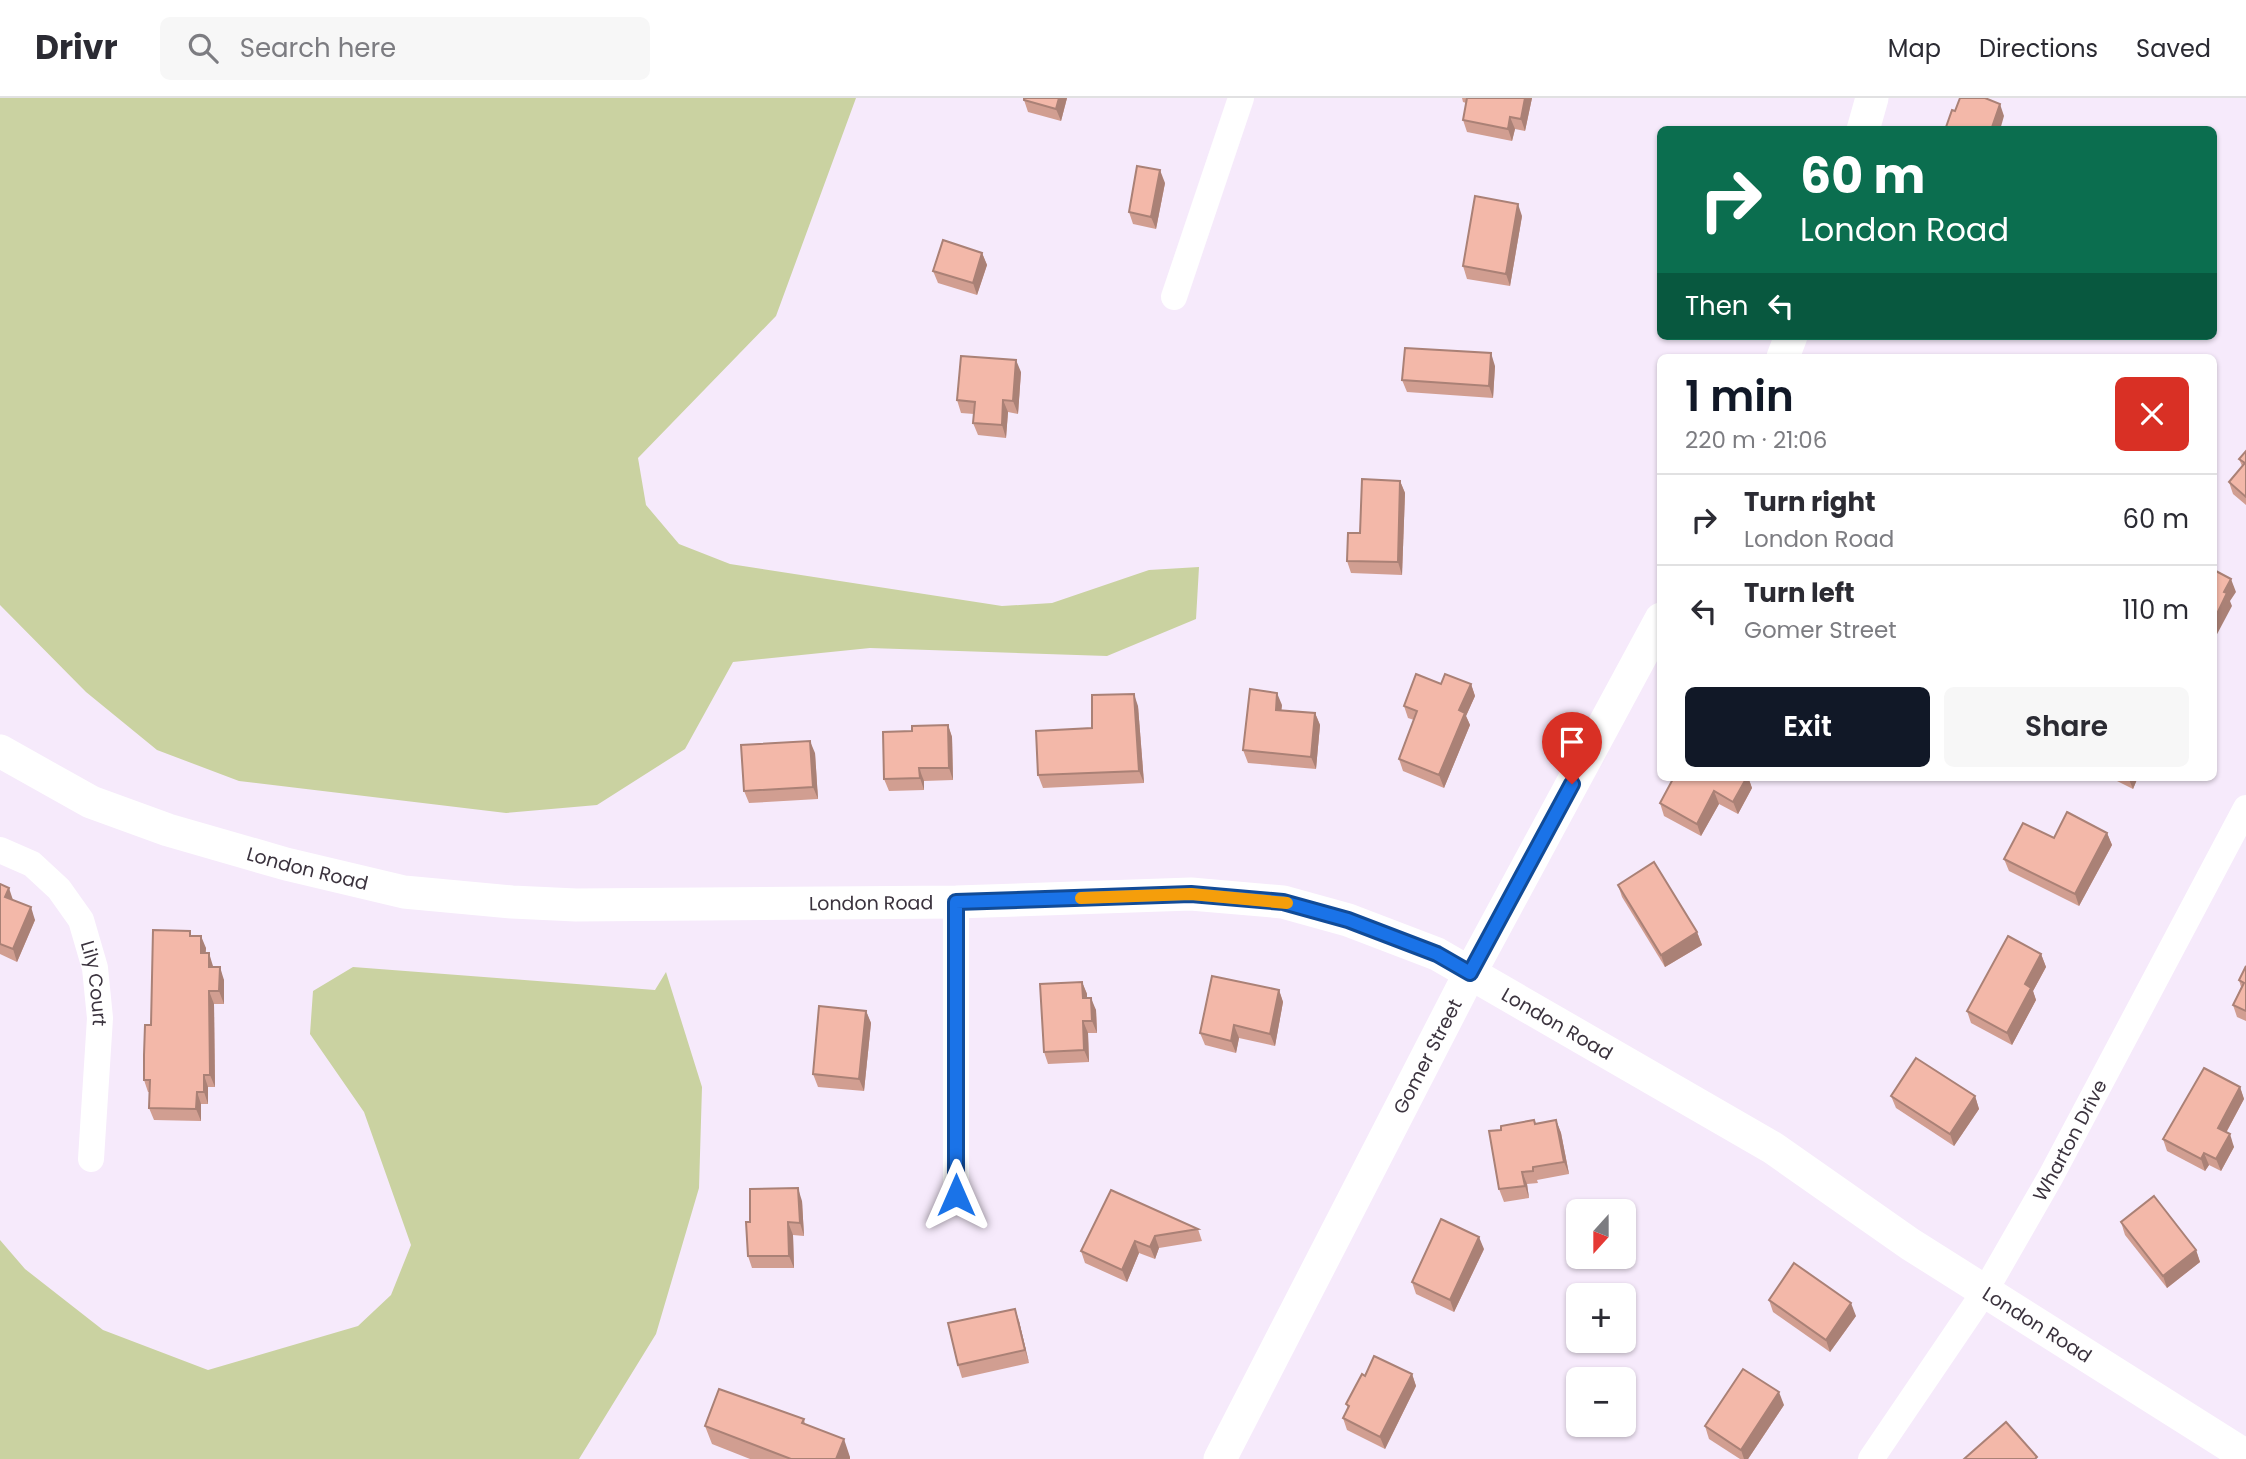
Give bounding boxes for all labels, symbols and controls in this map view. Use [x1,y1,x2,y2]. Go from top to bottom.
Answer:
search box [160,17,650,80]
text: Drivr [35,24,118,71]
icon: search [184,29,222,67]
text: Search here [240,30,396,66]
text: Map [1888,32,1941,65]
text: Directions [1979,32,2098,65]
text: Saved [2136,32,2211,65]
text: 60 m [1800,142,1925,210]
icon: right [1685,154,1776,245]
text: London Road [1800,207,2009,252]
icon: left [1762,287,1800,325]
text: Then [1685,288,1748,324]
text: 1 min [1685,367,1794,426]
button: close [2115,377,2189,451]
text: 220 m · 21:06 [1685,424,1827,456]
text: Turn right [1744,484,1876,520]
icon: right [1685,501,1723,539]
text: 60 m [2122,501,2189,537]
text: London Road [1744,523,1894,555]
text: Turn left [1744,575,1855,611]
icon: left [1685,592,1723,630]
text: 110 m [2122,592,2189,628]
text: Gomer Street [1744,614,1897,646]
button: Exit [1685,687,1930,767]
button: Share [1944,687,2189,767]
pin [1542,712,1602,784]
icon: arrive [1553,723,1591,761]
street label: London Road [244,840,371,897]
street label: London Road [809,889,933,917]
street label: Lily Court [74,937,114,1027]
street label: London Road [1497,981,1618,1066]
street label: Gomer Street [1386,994,1468,1118]
street label: Wharton Drive [2026,1074,2113,1206]
position arrow [919,1158,993,1232]
north arrow [1566,1199,1636,1269]
map controls [1566,1199,1636,1437]
street label: London Road [1978,1280,2097,1369]
button: + [1566,1283,1636,1353]
button: − [1566,1367,1636,1437]

